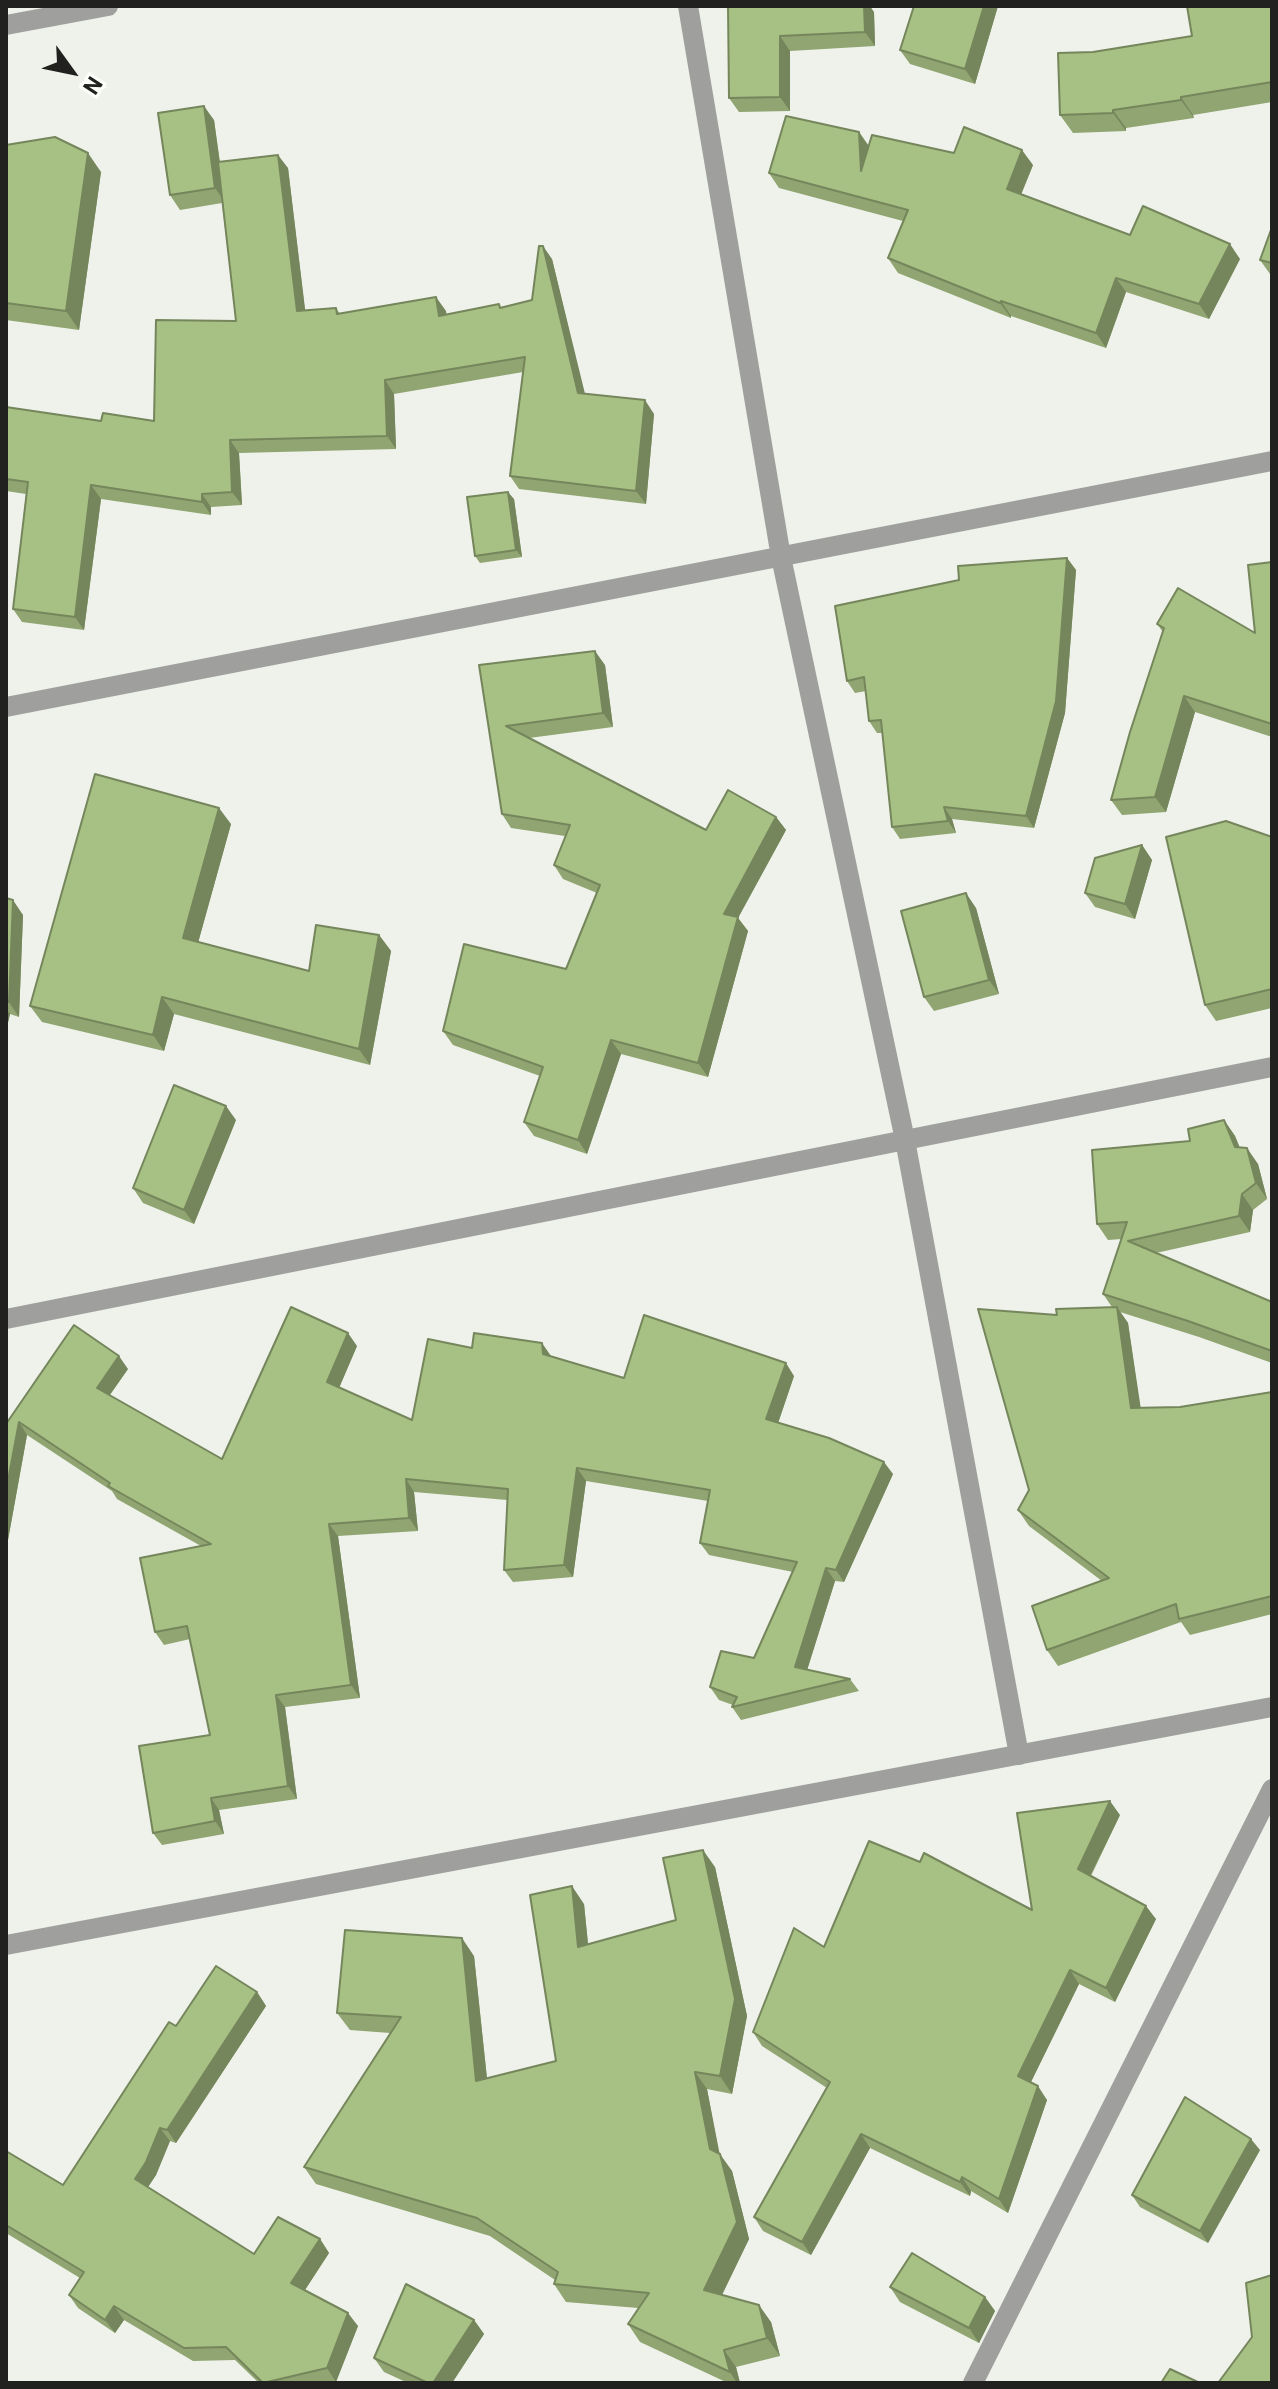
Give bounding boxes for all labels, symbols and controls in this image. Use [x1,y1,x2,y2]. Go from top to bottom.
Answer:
north arrow [32,32,112,112]
text: N [78,72,107,99]

